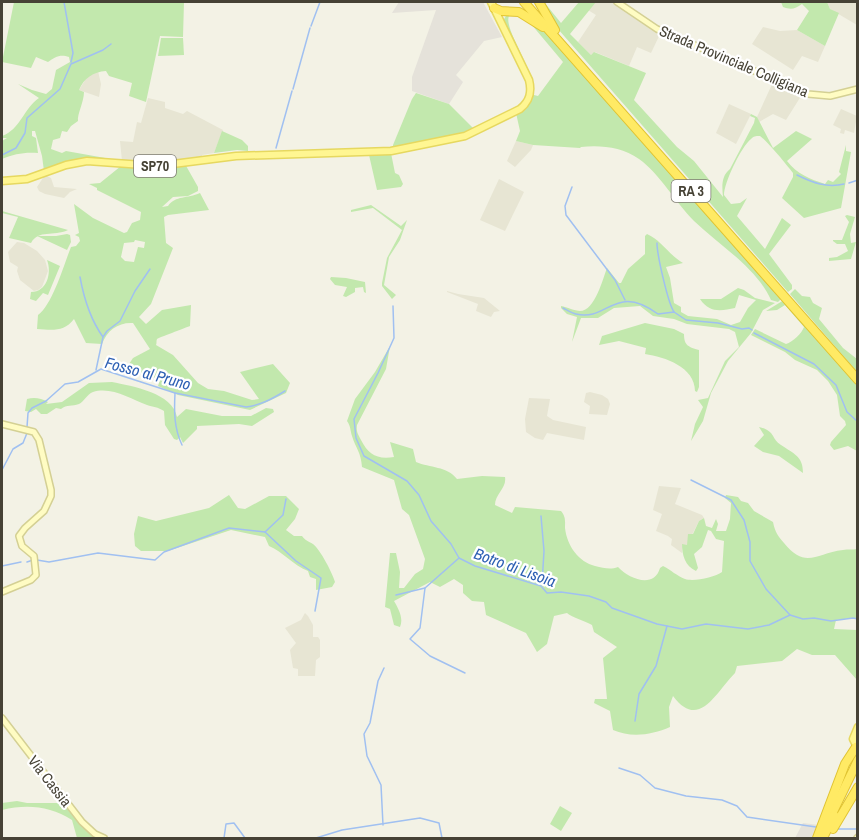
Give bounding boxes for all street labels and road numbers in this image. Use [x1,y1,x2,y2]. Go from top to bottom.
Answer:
street label: Strada Provinciale Colligiana [656,20,812,102]
road number: SP70 [134,155,176,177]
road number: RA 3 [672,180,710,202]
street label: Via Cassia [23,751,77,811]

